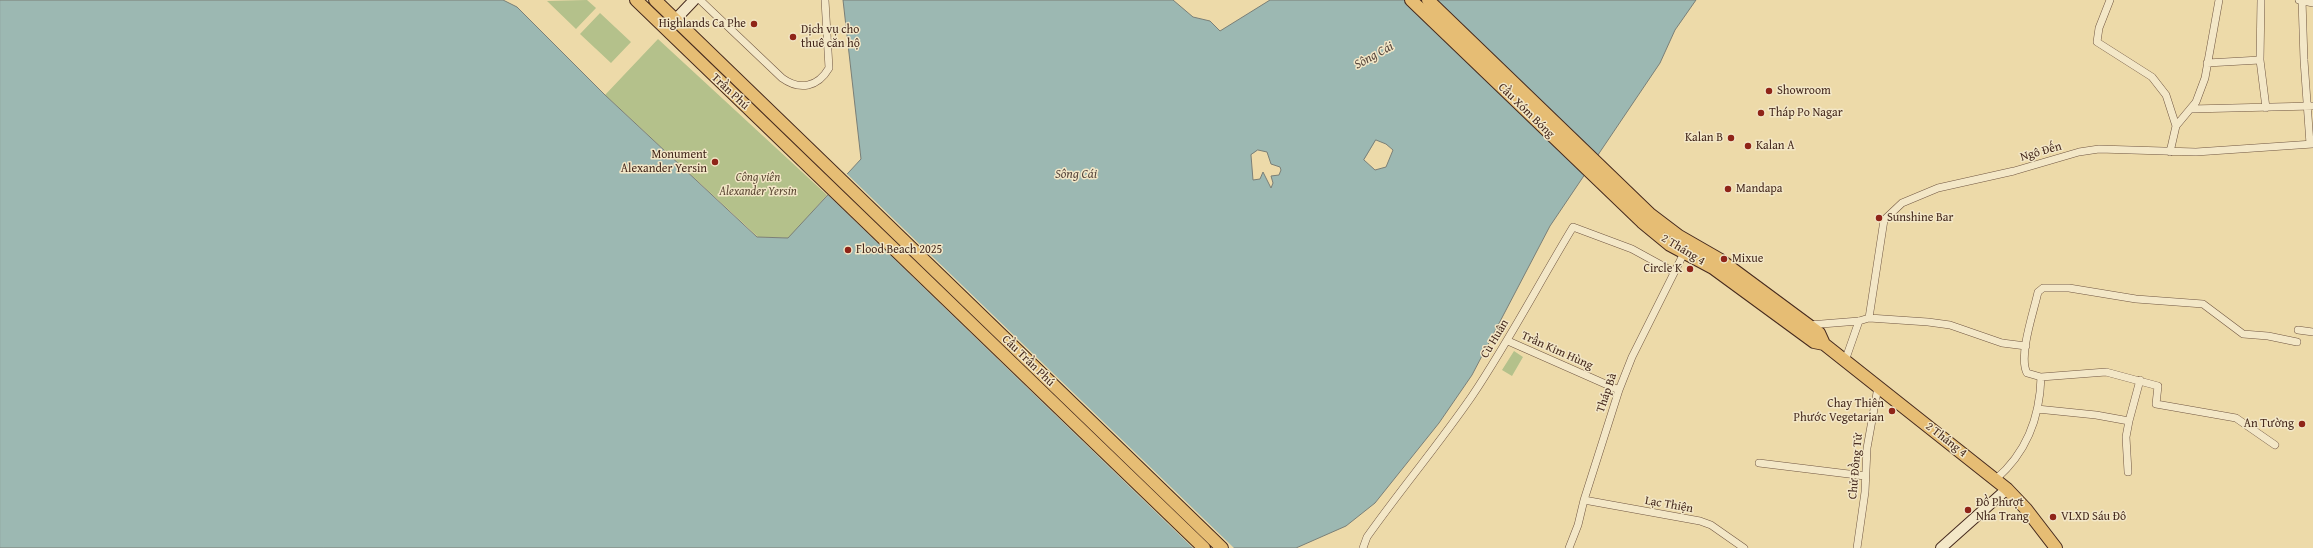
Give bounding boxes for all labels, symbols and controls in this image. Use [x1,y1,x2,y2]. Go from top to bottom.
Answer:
place label: Highlands Ca Phe [659,17,746,31]
marker: Highlands Ca Phe [749,19,759,29]
place label: Dịch vụ cho thuê căn hộ [801,23,860,51]
marker: Dịch vụ cho thuê căn hộ [788,32,798,42]
water label: Sông Cái [1352,39,1396,73]
street label: Trần Phú [708,71,752,113]
street label: Cầu Xóm Bóng [1495,80,1557,142]
place label: Showroom [1777,84,1831,98]
marker: Showroom [1764,86,1774,96]
place label: Tháp Po Nagar [1769,106,1843,120]
marker: Tháp Po Nagar [1756,108,1766,118]
place label: Kalan B [1685,131,1723,145]
marker: Kalan B [1726,133,1736,143]
place label: Kalan A [1756,139,1794,153]
street label: Ngô Đến [2019,139,2063,165]
marker: Kalan A [1743,141,1753,151]
place label: Monument Alexander Yersin [621,148,707,176]
marker: Monument Alexander Yersin [710,157,720,167]
water label: Sông Cái [1055,167,1097,183]
park label: Công viên Alexander Yersin [719,171,797,199]
place label: Mandapa [1736,182,1782,196]
marker: Mandapa [1723,184,1733,194]
place label: Sunshine Bar [1887,211,1953,225]
marker: Sunshine Bar [1874,213,1884,223]
street label: 2 Tháng 4 [1658,231,1708,269]
place label: Flood Beach 2025 [856,243,942,257]
marker: Flood Beach 2025 [843,245,853,255]
place label: Mixue [1732,252,1763,266]
marker: Mixue [1719,254,1729,264]
place label: Circle K [1643,262,1682,276]
marker: Circle K [1685,264,1695,274]
street label: Cù Huân [1478,317,1512,361]
street label: Trần Kim Hùng [1519,329,1595,373]
street label: Cầu Trần Phú [999,332,1057,390]
street label: Tháp Bà [1594,371,1620,415]
place label: Chay Thiên Phước Vegetarian [1794,397,1884,425]
marker: Chay Thiên Phước Vegetarian [1887,406,1897,416]
place label: An Tường [2244,417,2294,431]
street label: 2 Tháng 4 [1922,419,1970,461]
marker: An Tường [2297,419,2307,429]
street label: Chử Đồng Tử [1846,432,1866,500]
street label: Lạc Thiện [1644,494,1694,516]
place label: Đồ Phượt Nha Trang [1976,496,2029,524]
marker: Đồ Phượt Nha Trang [1963,505,1973,515]
place label: VLXD Sáu Đô [2061,510,2126,524]
marker: VLXD Sáu Đô [2048,512,2058,522]

